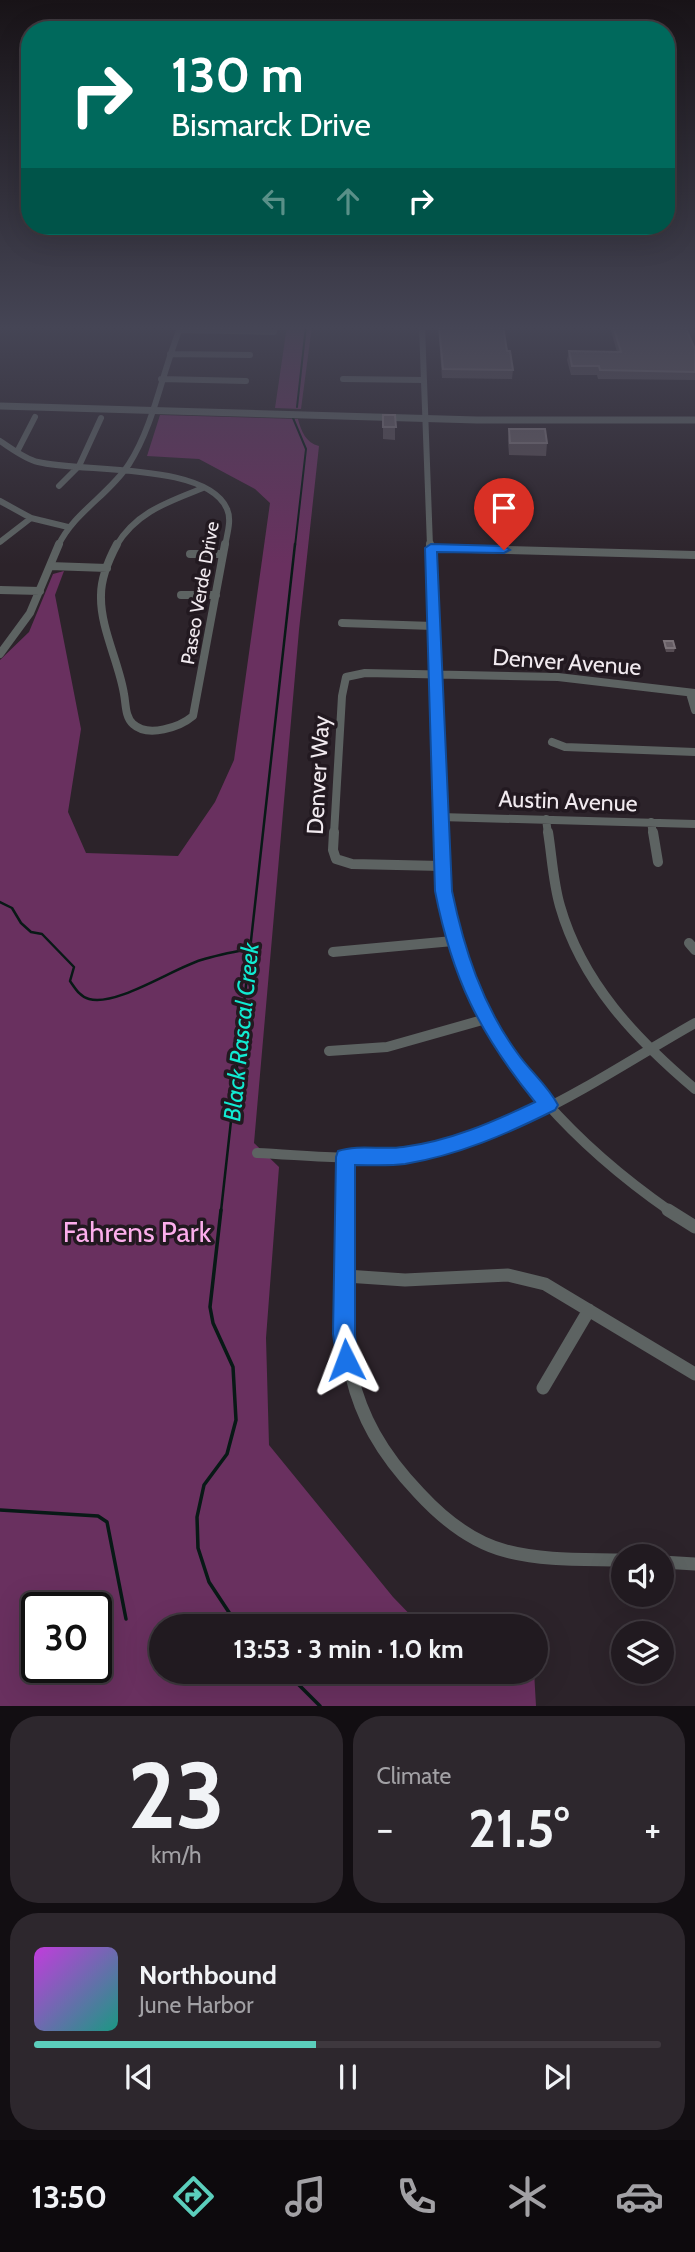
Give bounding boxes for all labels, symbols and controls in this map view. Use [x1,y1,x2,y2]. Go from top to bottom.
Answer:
text: 130 m [171,45,304,104]
icon: right [56,49,147,140]
text: Bismarck Drive [171,105,371,144]
icon: left [256,182,294,220]
icon: ahead [329,182,367,220]
icon: right [402,182,440,220]
pin [474,478,534,550]
icon: arrive [485,489,523,527]
street label: Paseo Verde Drive [176,519,224,666]
street label: Denver Avenue [492,643,643,681]
street label: Denver Way [301,714,335,835]
street label: Austin Avenue [498,785,638,817]
water label: Black Rascal Creek [217,941,265,1123]
park label: Fahrens Park [63,1215,212,1249]
position arrow [309,1323,383,1397]
map controls [611,1544,674,1684]
button: sound [611,1544,674,1607]
speed limit sign: 30 [21,1592,112,1683]
button: layers [611,1621,674,1684]
text: 13:53 · 3 min · 1.0 km [233,1633,464,1665]
text: 23 [128,1740,225,1851]
text: Climate [377,1762,451,1790]
text: 21.5° [468,1797,569,1860]
text: − [377,1805,393,1852]
text: + [644,1805,661,1852]
text: km/h [151,1841,201,1869]
text: Northbound [139,1959,277,1991]
text: June Harbor [139,1991,253,2019]
icon: previous [120,2058,158,2096]
icon: pause [329,2058,367,2096]
icon: next [538,2058,576,2096]
icon: directions [169,2172,218,2221]
icon: music [281,2172,330,2221]
icon: phone [392,2172,441,2221]
icon: climate [503,2172,552,2221]
icon: car [615,2172,664,2221]
text: 13:50 [31,2177,107,2216]

